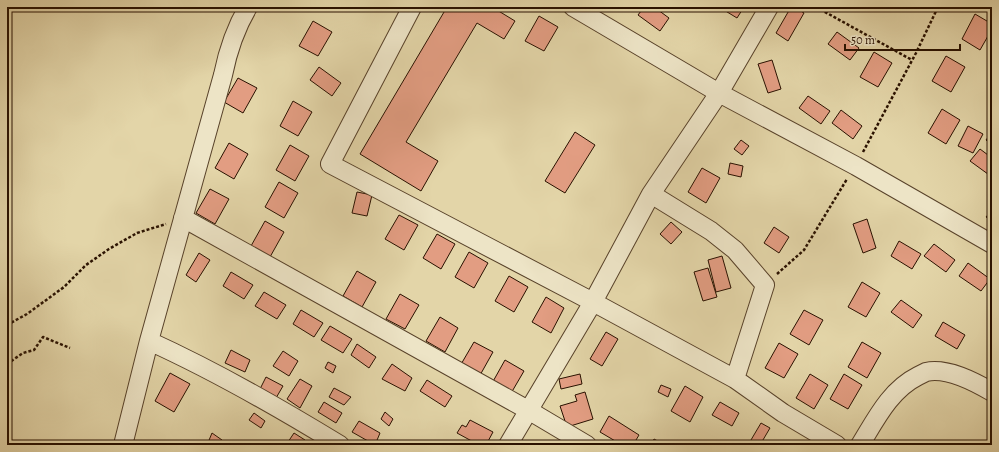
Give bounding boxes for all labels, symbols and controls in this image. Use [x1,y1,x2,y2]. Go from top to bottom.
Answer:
scale bar [845,26,960,52]
text: 50 m [851,32,875,48]

